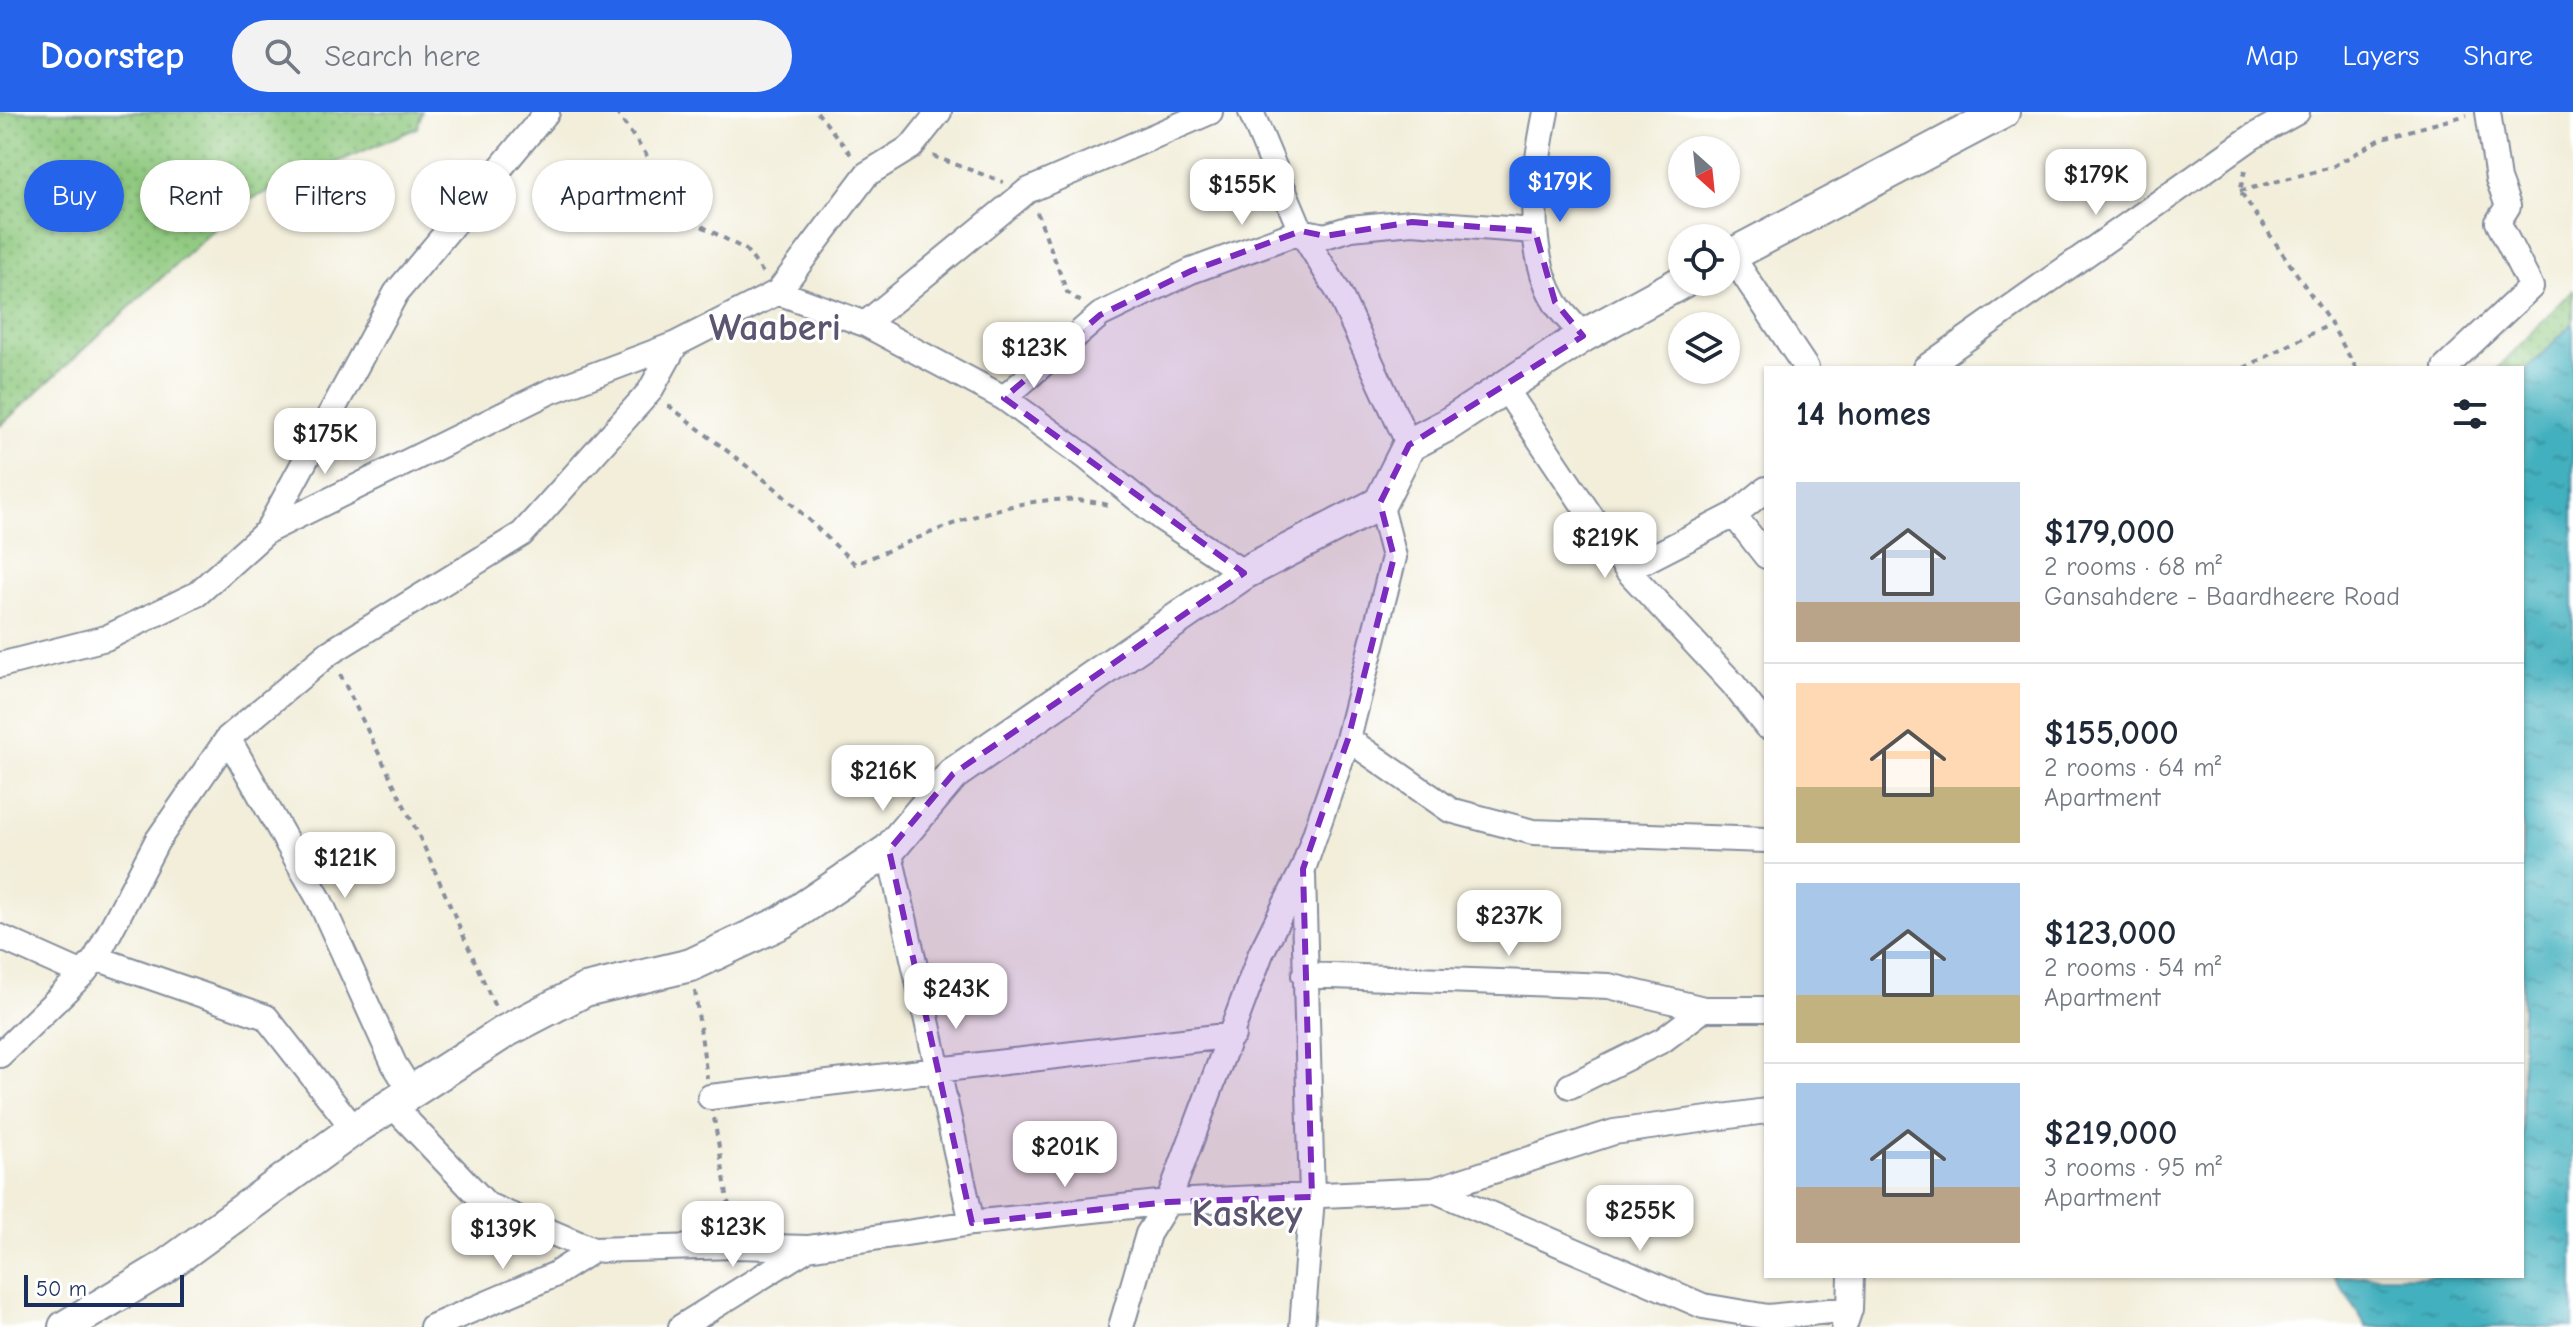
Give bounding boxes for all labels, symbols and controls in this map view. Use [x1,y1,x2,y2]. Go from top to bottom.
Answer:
search box [232,20,792,92]
text: Doorstep [40,34,184,78]
icon: search [260,34,304,78]
text: Search here [324,39,481,74]
text: Map [2246,40,2299,72]
text: Layers [2343,40,2419,72]
text: Share [2463,40,2533,72]
north arrow [1668,136,1740,208]
map controls [1668,136,1740,384]
pin: $179K [2040,149,2152,217]
pin: $179K [1504,156,1616,224]
pin: $155K [1186,159,1298,227]
chip: Buy [24,160,124,232]
chip: Rent [140,160,250,232]
chip: Filters [266,160,395,232]
chip: New [411,160,516,232]
chip: Apartment [532,160,713,232]
text: $179K [2063,160,2129,190]
text: $179K [1527,167,1593,197]
text: $155K [1208,170,1276,200]
button: locate [1668,224,1740,296]
district label: Waaberi [709,306,841,350]
button: layers [1668,312,1740,384]
pin: $123K [978,322,1090,390]
text: $123K [1001,333,1067,363]
icon: filters [2448,392,2492,436]
text: 14 homes [1796,394,1931,434]
pin: $175K [269,408,381,476]
text: $175K [292,419,358,449]
pin: $219K [1549,512,1661,580]
text: $179,000 [2044,512,2175,552]
icon: home [1860,514,1956,610]
text: $219K [1571,523,1639,553]
text: 2 rooms · 68 m² [2044,552,2222,582]
text: Gansahdere - Baardheere Road [2044,582,2400,612]
text: $155,000 [2044,713,2179,753]
icon: home [1860,715,1956,811]
pin: $216K [827,745,939,813]
text: 2 rooms · 64 m² [2044,753,2221,783]
text: $216K [849,756,917,786]
text: Apartment [2044,783,2160,813]
pin: $121K [289,832,401,900]
text: $121K [313,843,377,873]
pin: $237K [1453,890,1565,958]
text: $237K [1475,901,1543,931]
text: $123,000 [2044,913,2176,953]
icon: home [1860,915,1956,1011]
text: 2 rooms · 54 m² [2044,953,2221,983]
pin: $243K [900,963,1012,1031]
text: $243K [922,974,990,1004]
text: Apartment [2044,983,2160,1013]
text: $219,000 [2044,1113,2177,1153]
icon: home [1860,1115,1956,1211]
pin: $201K [1009,1121,1121,1189]
text: $201K [1031,1132,1099,1162]
text: 3 rooms · 95 m² [2044,1153,2222,1183]
text: Apartment [2044,1183,2160,1213]
pin: $255K [1584,1185,1696,1253]
district label: Kaskey [1192,1192,1303,1236]
text: $255K [1605,1196,1675,1226]
pin: $123K [677,1201,789,1269]
pin: $139K [447,1203,559,1271]
text: $123K [700,1212,766,1242]
text: $139K [470,1214,536,1244]
scale bar [24,1271,184,1307]
text: 50 m [36,1276,87,1302]

